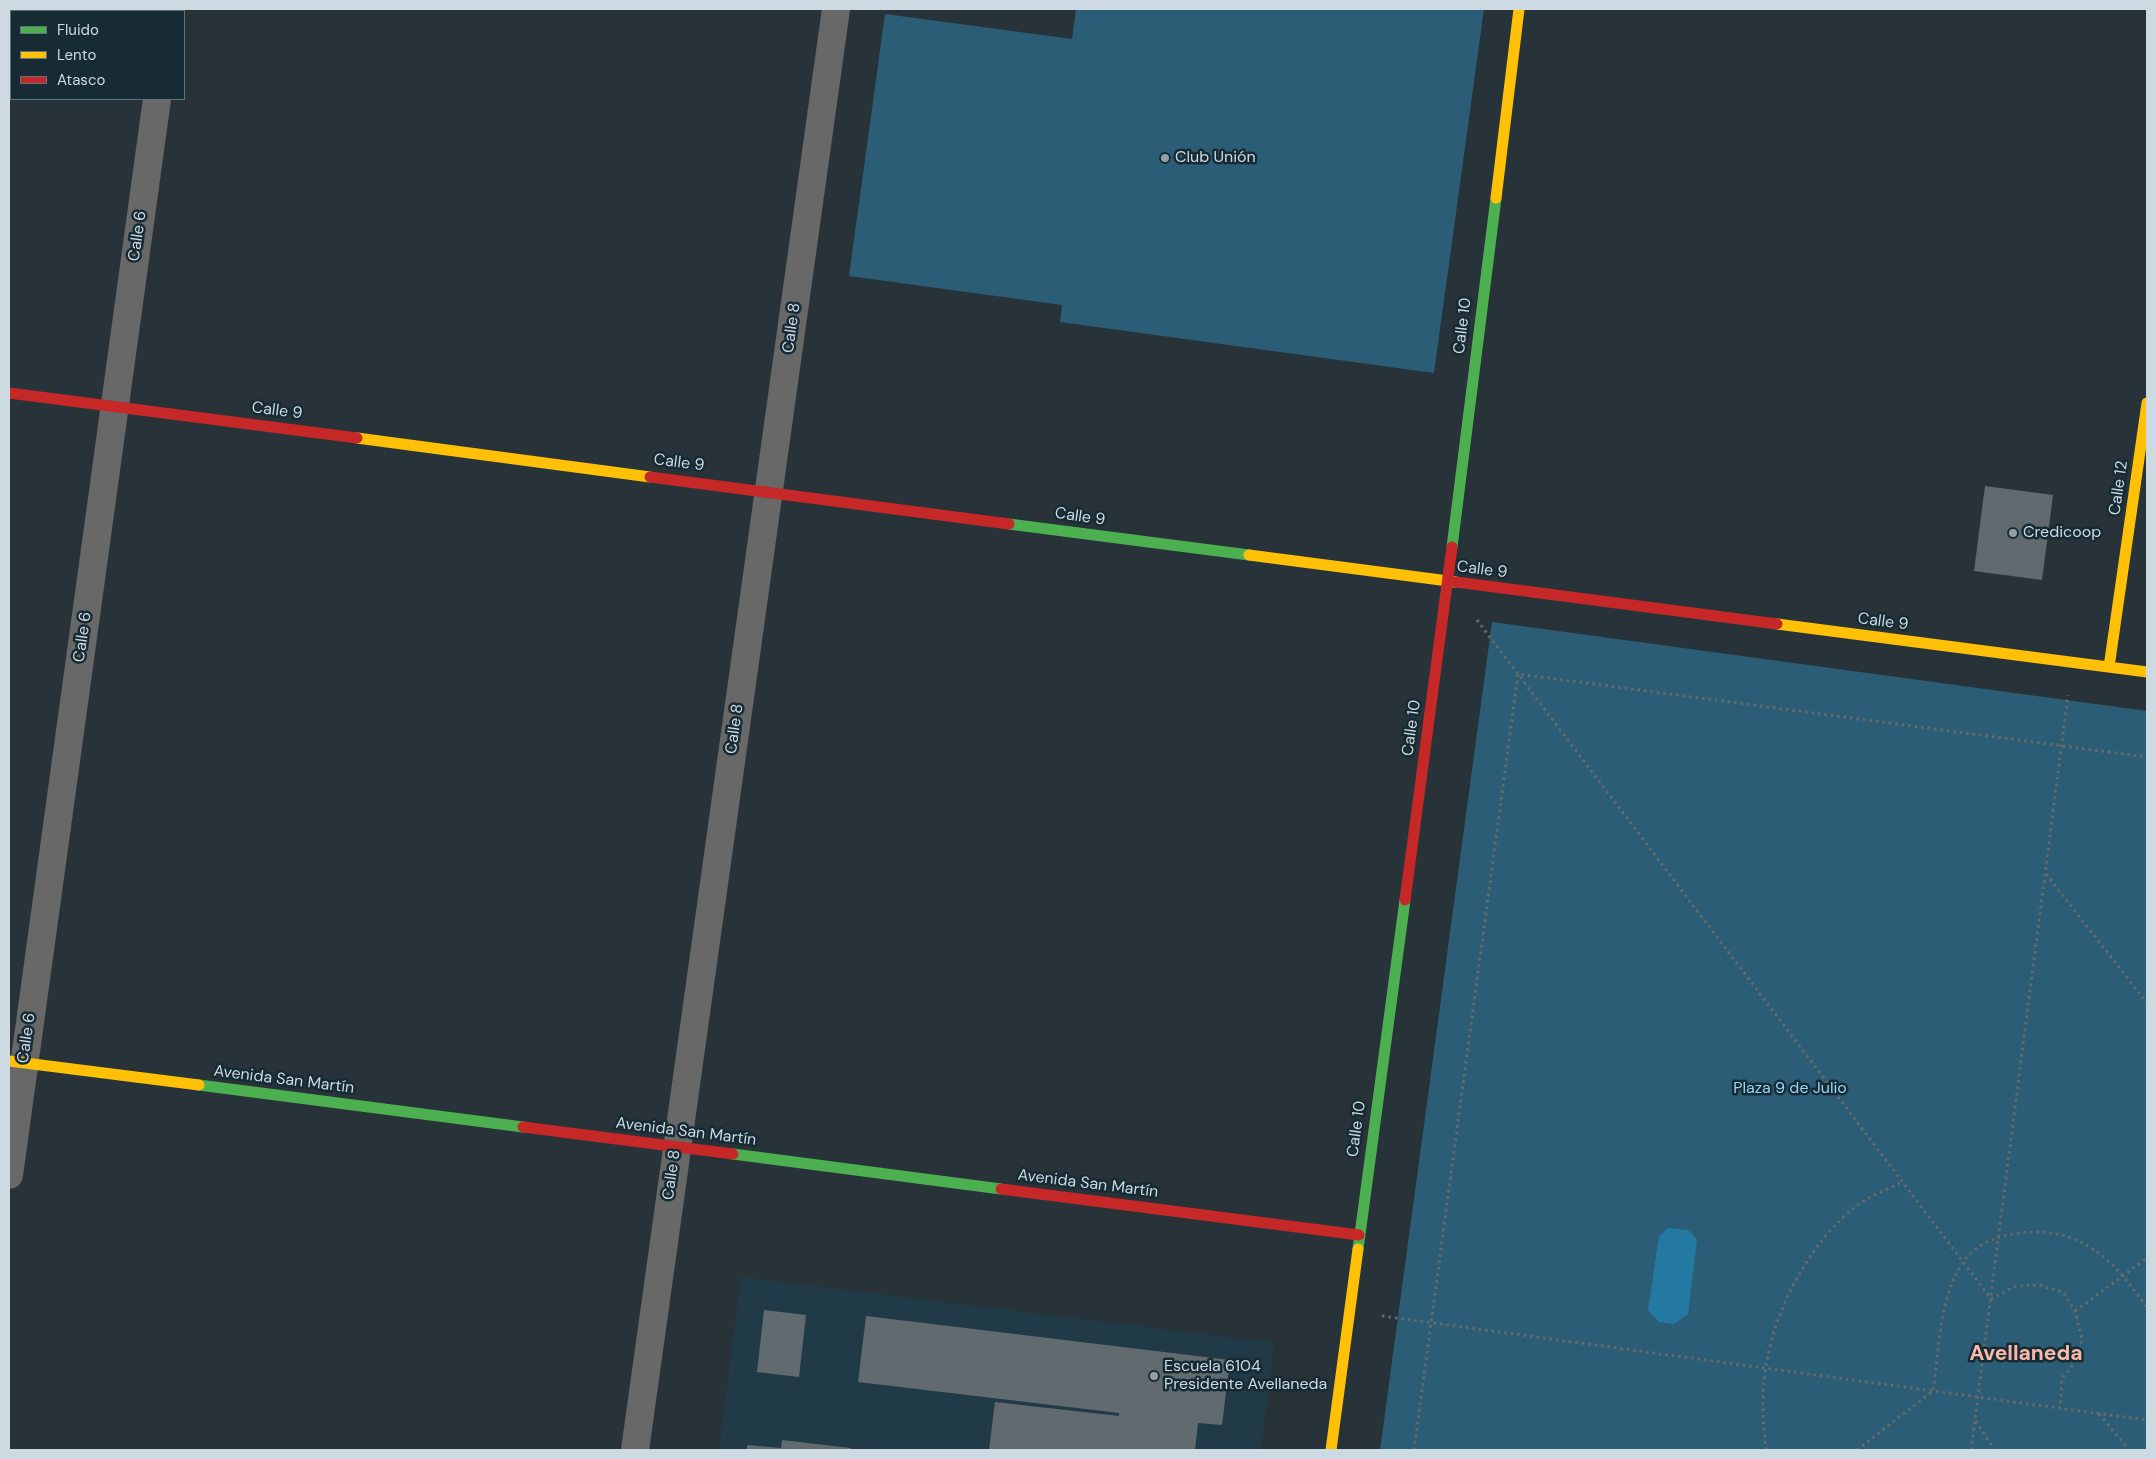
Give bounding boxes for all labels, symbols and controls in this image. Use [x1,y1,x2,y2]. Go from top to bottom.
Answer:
legend [10,10,185,100]
text: Fluido [57,20,99,40]
text: Lento [57,45,96,65]
text: Atasco [57,70,105,90]
place label: Club Unión [1175,148,1256,168]
marker: Club Unión [1159,152,1171,164]
street label: Calle 6 [125,210,151,262]
street label: Calle 10 [1450,297,1476,355]
street label: Calle 8 [779,302,805,354]
street label: Calle 9 [251,398,303,424]
street label: Calle 9 [653,450,705,476]
street label: Calle 12 [2106,459,2132,517]
street label: Calle 9 [1054,504,1106,530]
place label: Credicoop [2023,523,2101,543]
marker: Credicoop [2007,527,2019,539]
street label: Calle 9 [1456,557,1508,583]
street label: Calle 9 [1857,609,1909,635]
street label: Calle 6 [70,611,96,663]
street label: Calle 10 [1399,699,1425,757]
street label: Calle 8 [722,703,748,755]
street label: Calle 6 [14,1012,40,1064]
street label: Avenida San Martín [213,1062,355,1098]
park label: Plaza 9 de Julio [1733,1079,1847,1099]
street label: Calle 10 [1344,1100,1370,1158]
street label: Avenida San Martín [615,1114,757,1150]
street label: Calle 8 [659,1149,685,1201]
street label: Avenida San Martín [1017,1166,1159,1202]
district label: Avellaneda [1970,1341,2082,1367]
place label: Escuela 6104 Presidente Avellaneda [1164,1357,1327,1395]
marker: Escuela 6104 Presidente Avellaneda [1148,1370,1160,1382]

